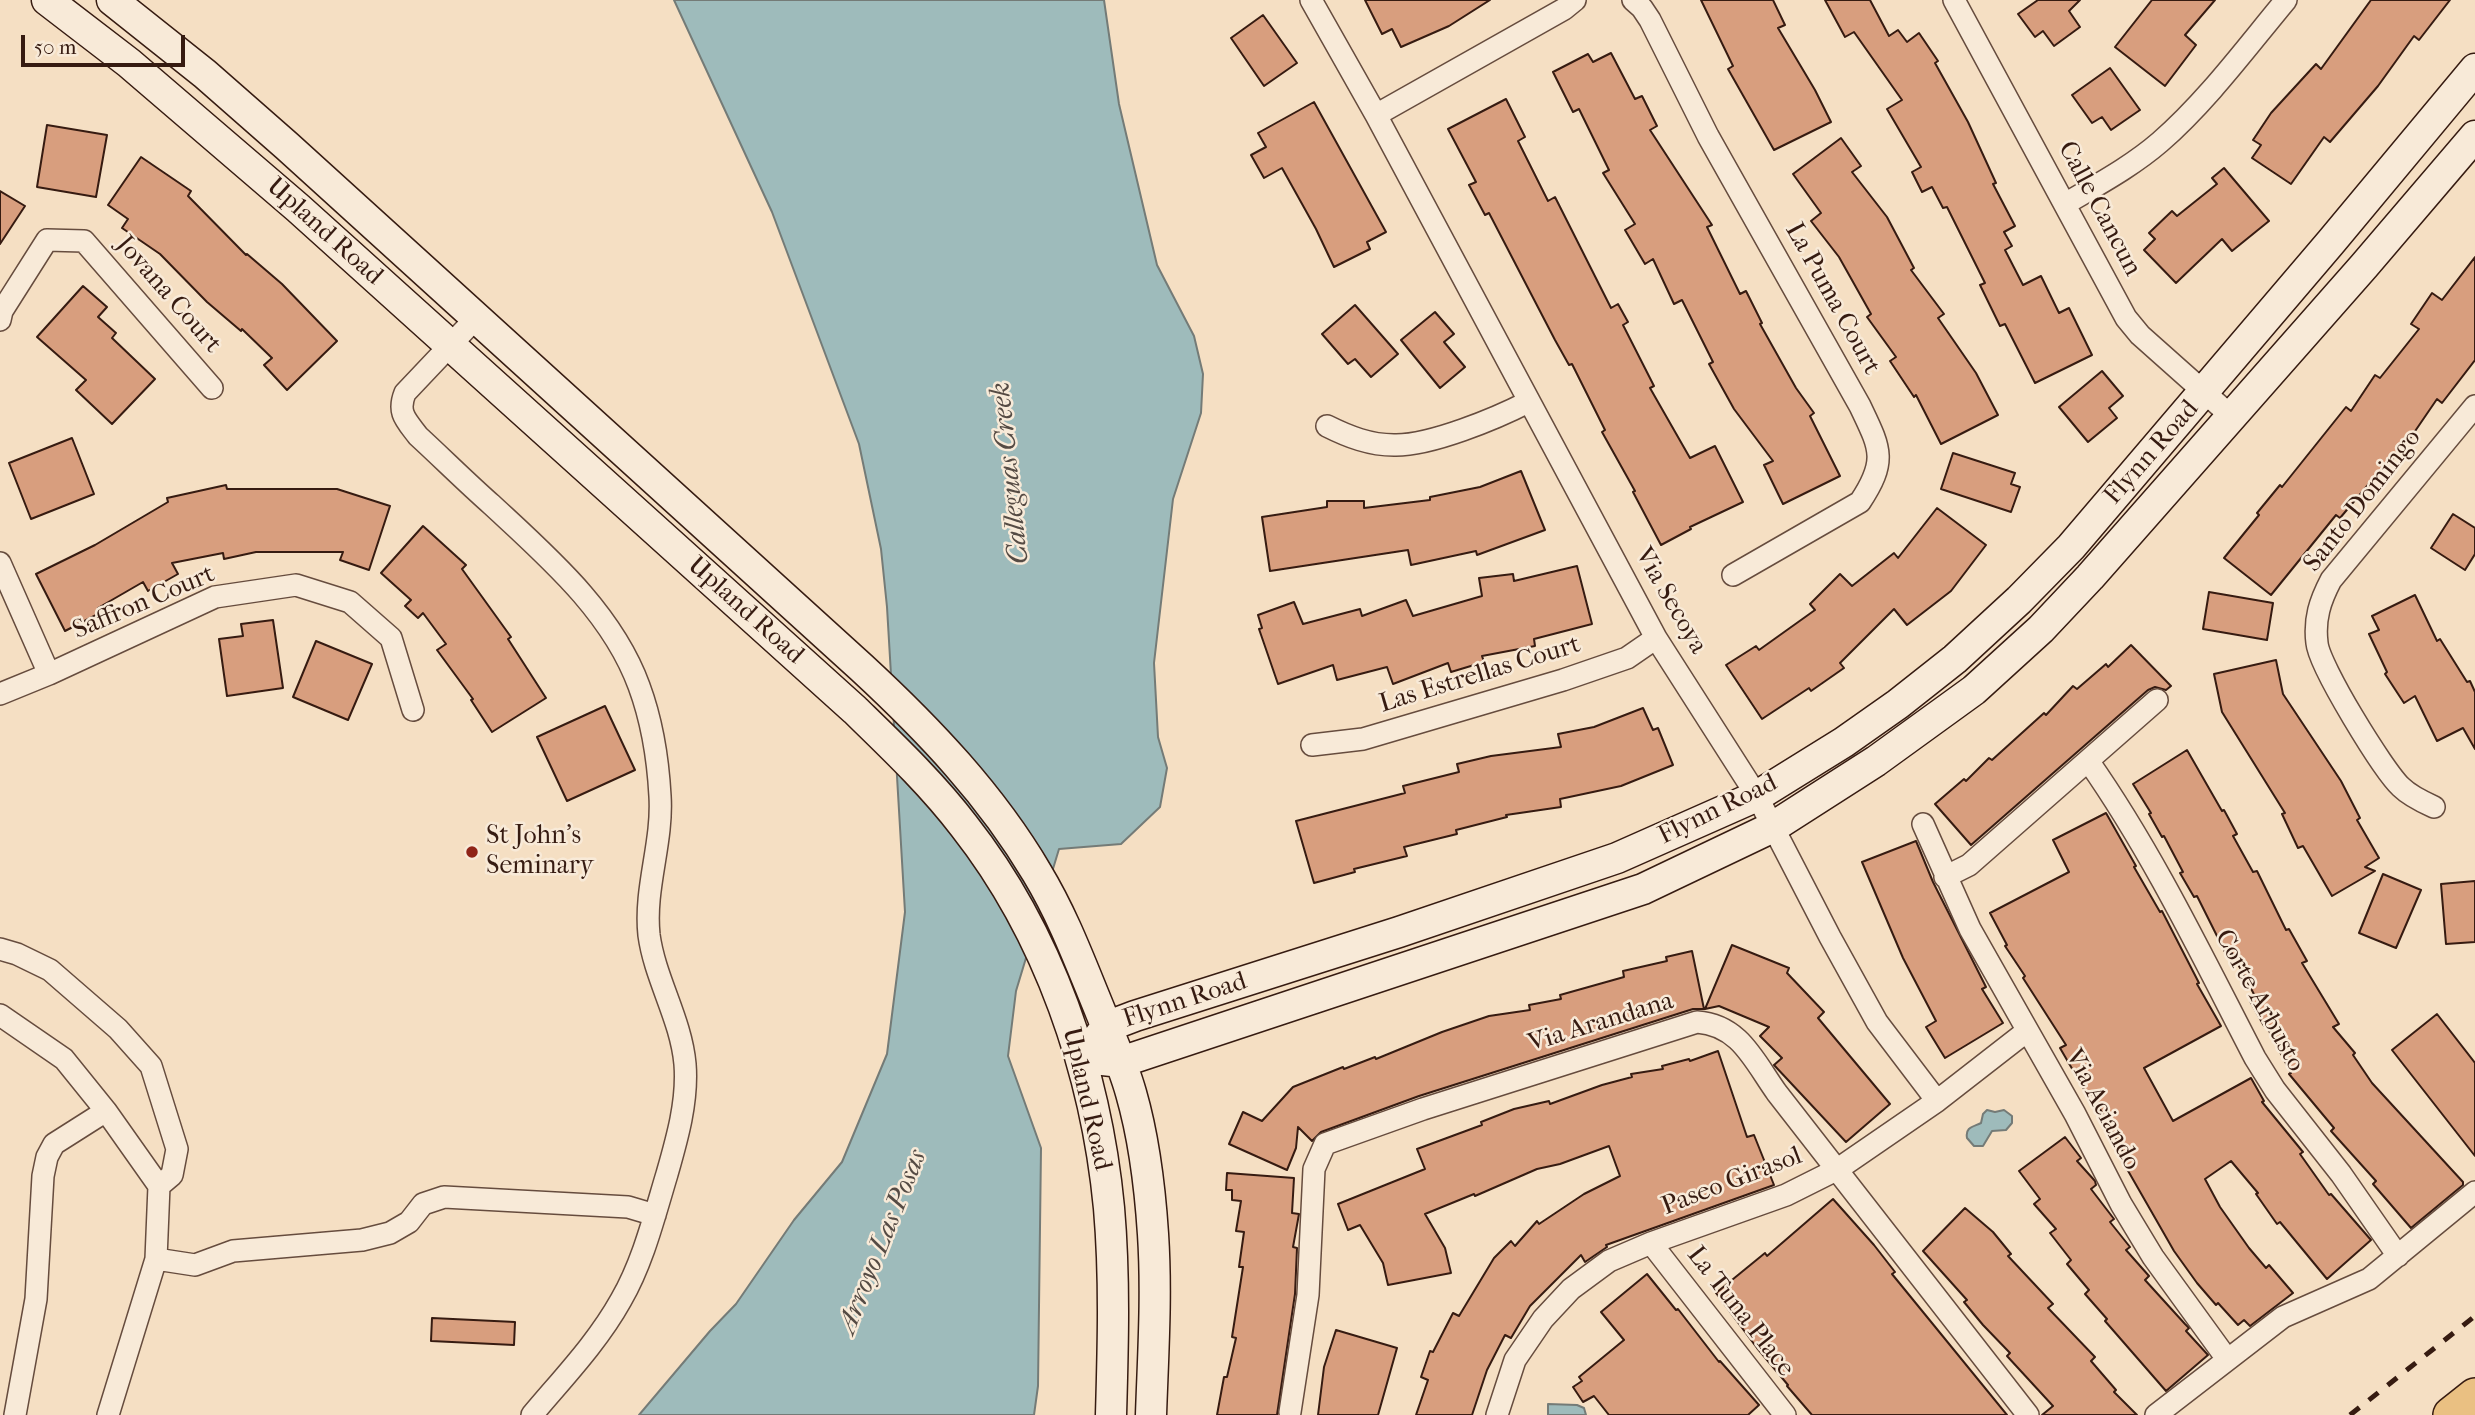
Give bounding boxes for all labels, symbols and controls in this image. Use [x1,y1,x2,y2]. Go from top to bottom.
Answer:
scale bar [24,21,189,65]
text: 50 m [34,35,77,59]
street label: Calle Cancun [2051,136,2147,282]
street label: Upland Road [259,172,389,292]
street label: La Puma Court [1777,218,1887,380]
street label: Jovana Court [109,230,227,360]
water label: Calleguas Creek [985,380,1037,566]
street label: Flynn Road [2098,394,2206,512]
street label: Santo Domingo [2298,423,2428,579]
street label: Via Secoya [1627,542,1713,660]
street label: Upland Road [680,551,810,671]
street label: Saffron Court [68,559,220,647]
street label: Las Estrellas Court [1376,630,1584,720]
street label: Flynn Road [1654,768,1782,852]
place label: St John's Seminary [486,821,594,882]
marker: St John's Seminary [464,844,480,860]
street label: Corte Arbusto [2207,925,2311,1077]
street label: Flynn Road [1119,966,1251,1036]
street label: Via Arandana [1525,986,1677,1060]
street label: Upland Road [1054,1024,1118,1174]
street label: Via Aciando [2057,1044,2147,1176]
street label: Paseo Girasol [1658,1141,1806,1223]
water label: Arroyo Las Posas [831,1145,935,1339]
street label: La Tuna Place [1679,1241,1801,1383]

